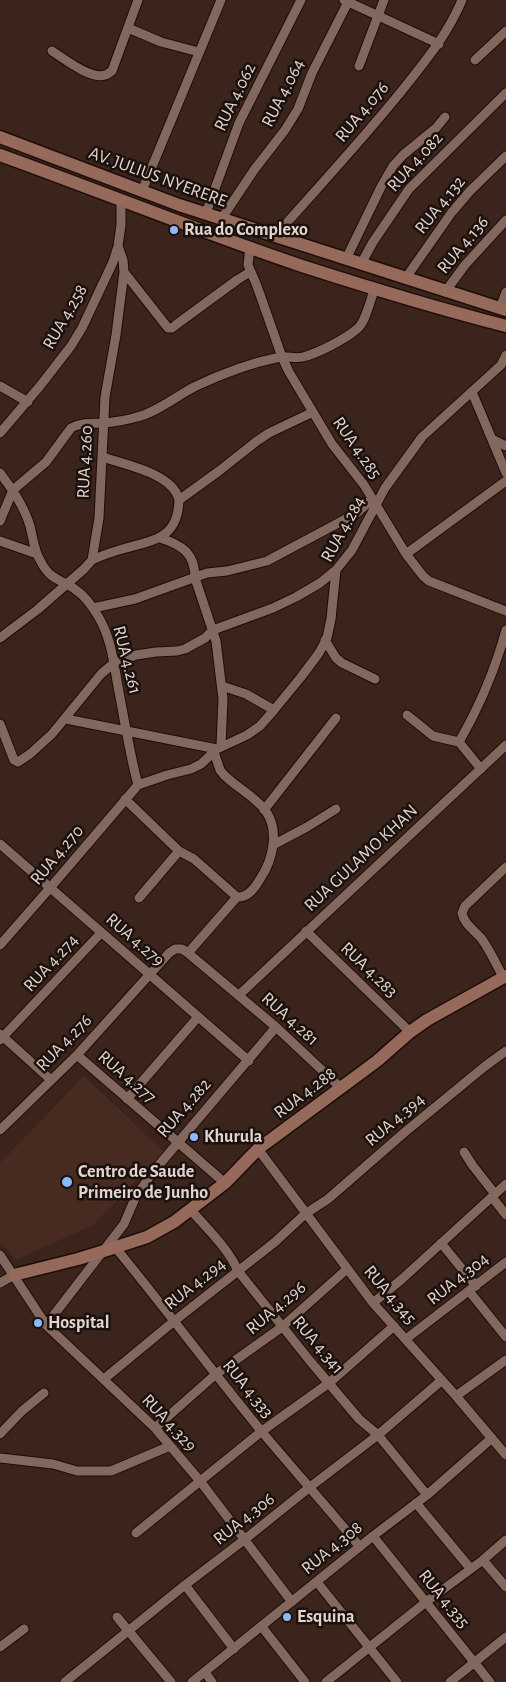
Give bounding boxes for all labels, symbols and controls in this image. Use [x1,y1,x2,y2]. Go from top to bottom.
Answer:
street label: RUA 4.064 [257,55,309,131]
street label: RUA 4.062 [209,60,261,134]
street label: RUA 4.076 [331,77,393,147]
street label: RUA 4.082 [383,128,447,196]
street label: AV. JULIUS NYERERE [86,142,230,212]
street label: RUA 4.132 [410,172,470,238]
street label: RUA 4.136 [433,212,493,278]
place label: Rua do Complexo [184,219,308,241]
marker: Rua do Complexo [168,224,180,236]
street label: RUA 4.258 [38,281,92,353]
street label: RUA 4.285 [328,413,386,483]
street label: RUA 4.260 [72,425,98,499]
street label: RUA 4.284 [316,492,370,566]
street label: RUA 4.261 [108,624,146,696]
street label: RUA GULAMO KHAN [300,800,422,916]
street label: RUA 4.270 [26,821,88,889]
street label: RUA 4.279 [101,909,169,971]
street label: RUA 4.274 [19,930,83,996]
street label: RUA 4.283 [336,938,402,1002]
street label: RUA 4.281 [257,988,323,1050]
street label: RUA 4.276 [32,1010,96,1076]
street label: RUA 4.277 [94,1046,160,1108]
street label: RUA 4.288 [270,1063,340,1123]
street label: RUA 4.282 [152,1074,216,1142]
street label: RUA 4.394 [361,1089,429,1151]
place label: Khurula [204,1126,263,1148]
marker: Khurula [188,1131,200,1143]
place label: Centro de Saude Primeiro de Junho [78,1161,208,1204]
marker: Centro de Saude Primeiro de Junho [60,1175,74,1189]
street label: RUA 4.304 [423,1248,493,1310]
street label: RUA 4.294 [160,1253,230,1315]
street label: RUA 4.345 [359,1261,421,1329]
street label: RUA 4.296 [242,1277,310,1339]
place label: Hospital [48,1312,109,1334]
street label: RUA 4.341 [288,1312,348,1378]
marker: Hospital [32,1317,44,1329]
street label: RUA 4.333 [218,1355,278,1423]
street label: RUA 4.329 [137,1390,201,1456]
street label: RUA 4.306 [209,1488,279,1550]
street label: RUA 4.308 [297,1517,367,1579]
street label: RUA 4.335 [414,1565,474,1633]
place label: Esquina [297,1606,355,1628]
marker: Esquina [281,1611,293,1623]

